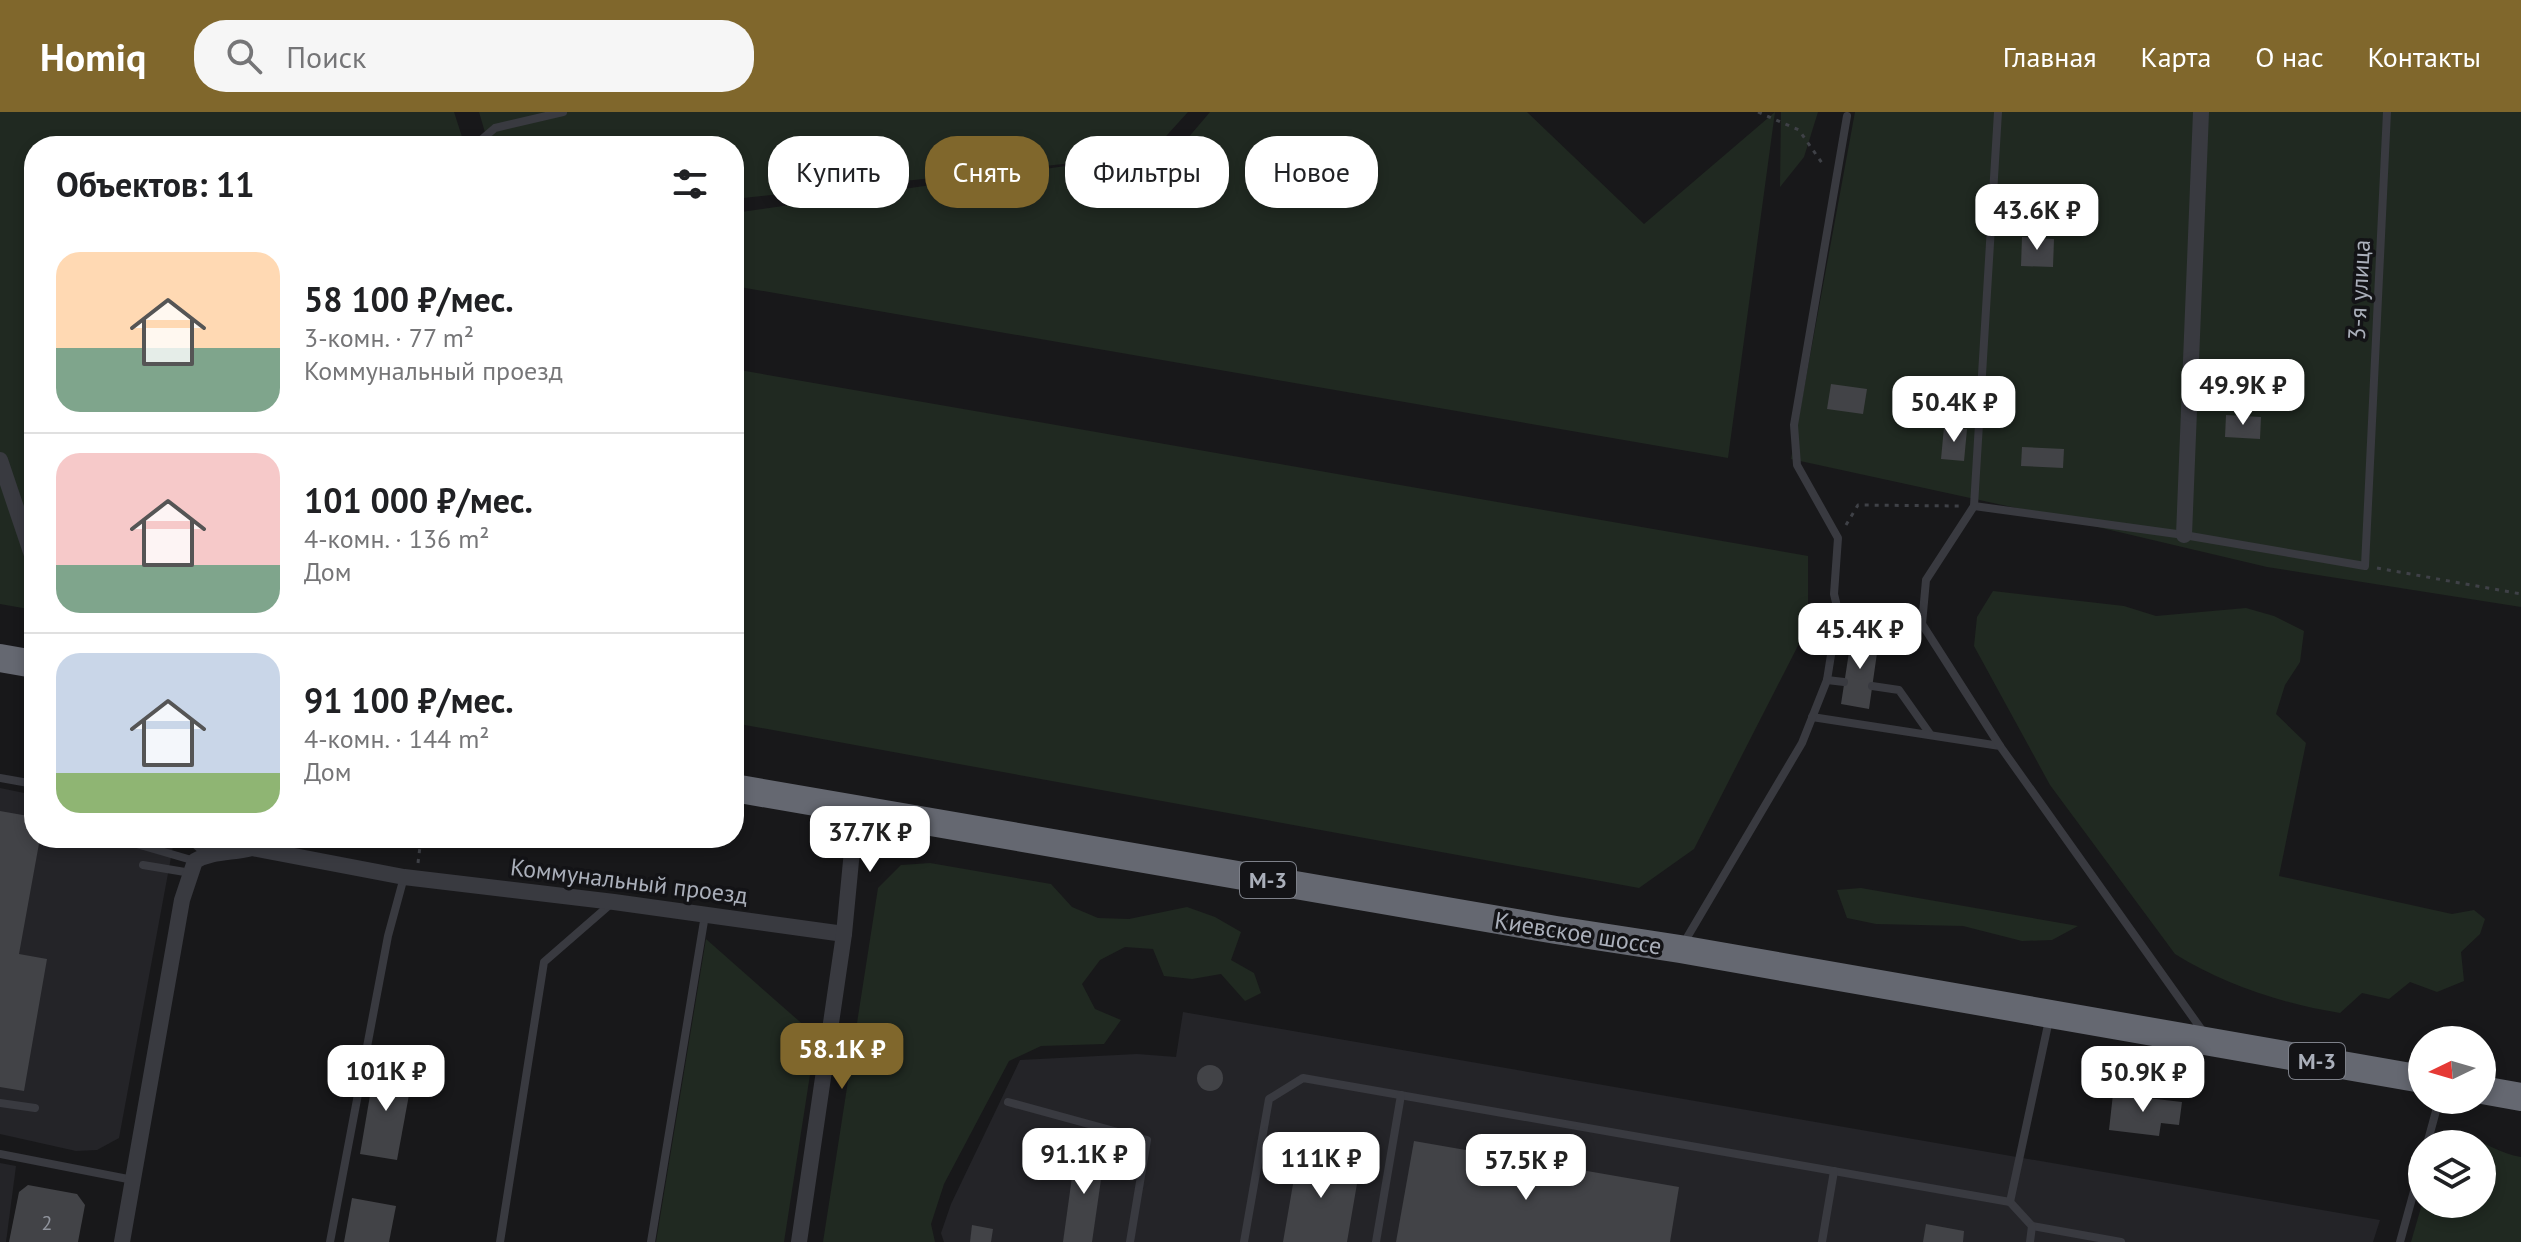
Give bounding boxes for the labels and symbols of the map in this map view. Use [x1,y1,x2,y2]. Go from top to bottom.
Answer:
pin: 43.6K ₽ [1963,184,2111,252]
street label: 3-я улица [2341,239,2377,341]
pin: 49.9K ₽ [2169,359,2317,427]
pin: 50.4K ₽ [1880,376,2028,444]
pin: 45.4K ₽ [1786,603,1934,671]
pin: 37.7K ₽ [796,806,944,874]
street label: Коммунальный проезд [509,851,749,911]
road number: М-3 [1240,862,1296,898]
street label: Киевское шоссе [1492,904,1664,962]
pin: 58.1K ₽ [768,1023,916,1091]
north arrow [2408,1026,2496,1114]
road number: М-3 [2289,1043,2345,1079]
pin: 101K ₽ [321,1045,451,1113]
pin: 50.9K ₽ [2069,1046,2217,1114]
pin: 91.1K ₽ [1010,1128,1158,1196]
pin: 111K ₽ [1256,1132,1386,1200]
pin: 57.5K ₽ [1452,1134,1600,1202]
house number: 2 [42,1210,52,1236]

